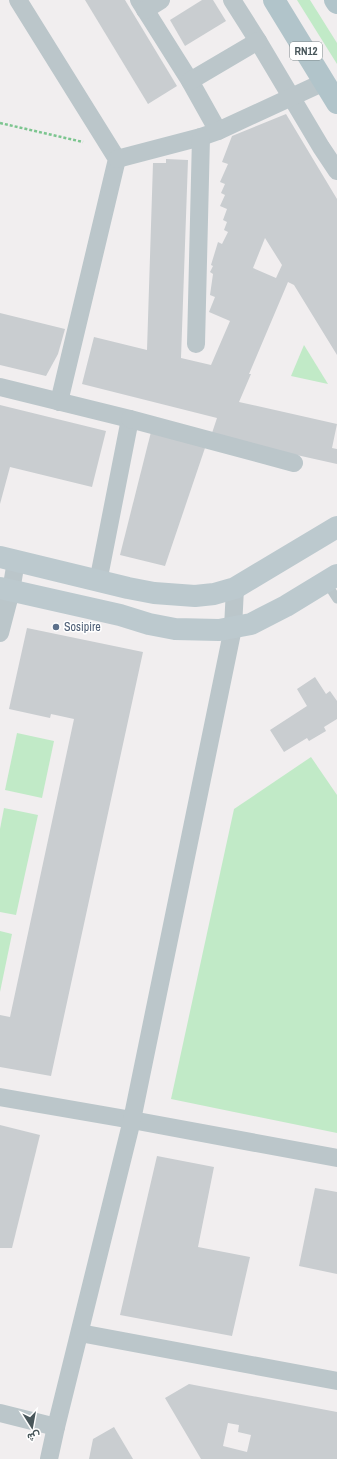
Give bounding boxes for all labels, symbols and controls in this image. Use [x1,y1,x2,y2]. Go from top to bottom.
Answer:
road number: RN12 [290,42,322,60]
place label: Sosipire [64,619,101,635]
marker: Sosipire [51,622,61,632]
north arrow [12,1407,52,1447]
text: ش [26,1429,42,1445]

